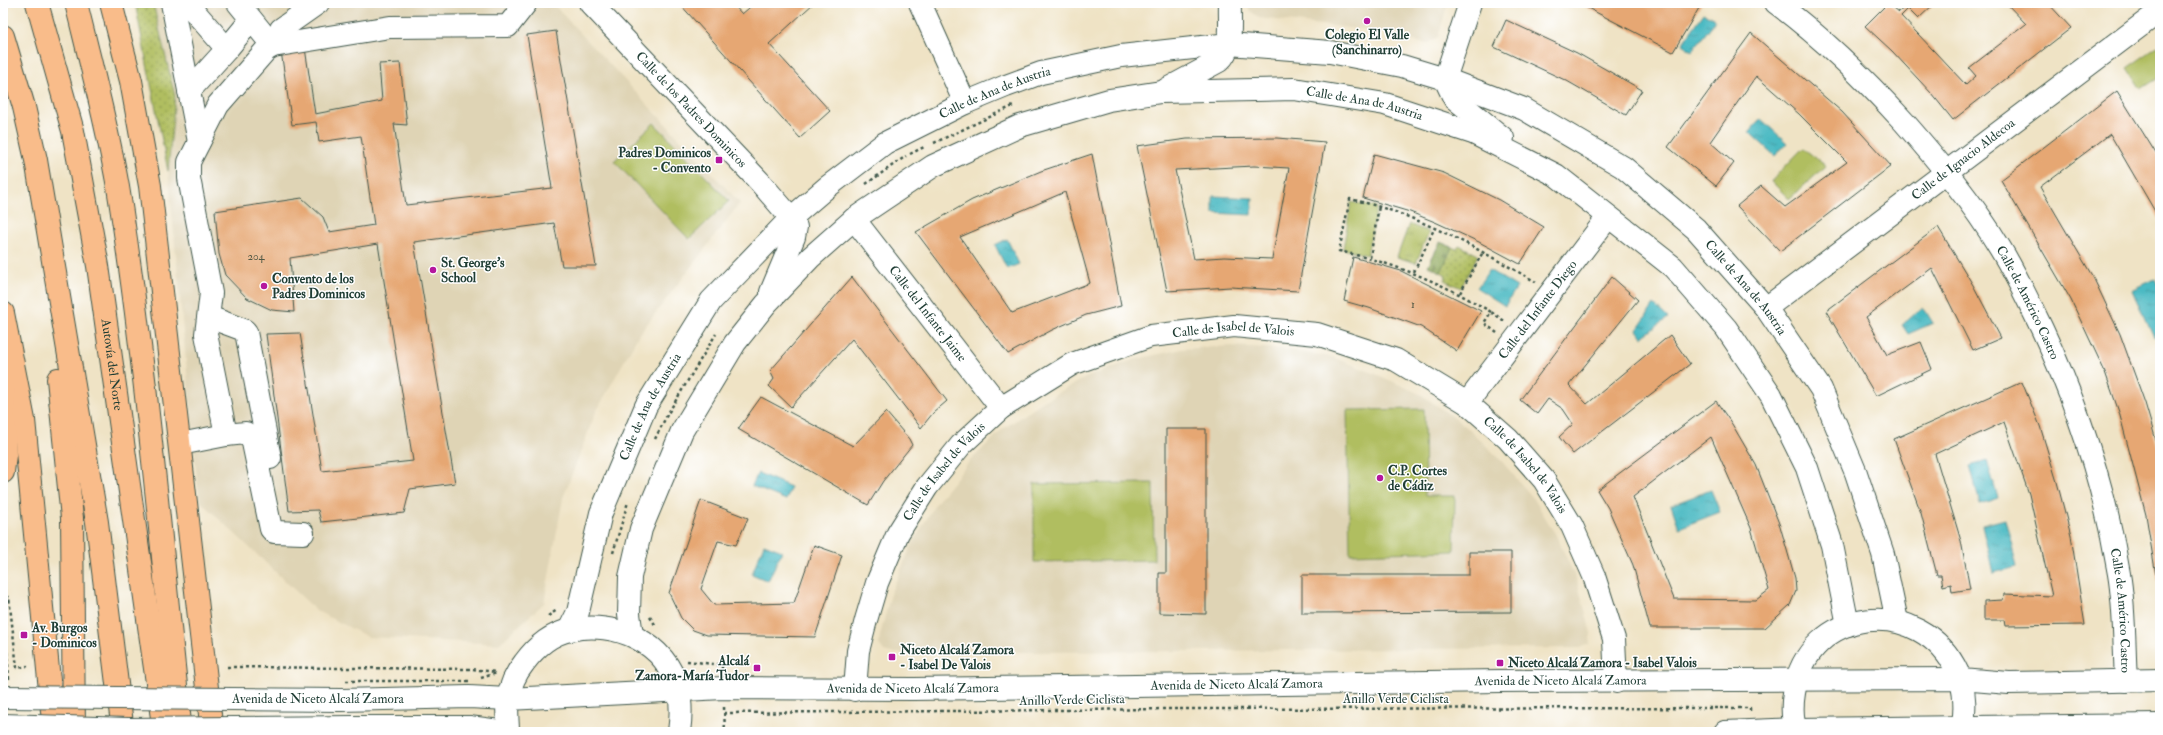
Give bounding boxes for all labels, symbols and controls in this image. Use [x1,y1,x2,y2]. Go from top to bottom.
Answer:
marker: Colegio El Valle (Sanchinarro) [1362,16,1372,26]
place label: Colegio El Valle (Sanchinarro) [1325,27,1410,58]
street label: Calle de los Padres Dominicos [632,48,750,171]
street label: Calle de Ana de Austria [936,63,1053,123]
street label: Calle de Ana de Austria [1305,83,1426,124]
street label: Calle de Ignacio Aldecoa [1908,115,2019,204]
place label: Padres Dominicos - Convento [618,145,712,176]
marker: Padres Dominicos - Convento [714,155,724,165]
street label: Calle de Ana de Austria [1701,237,1790,339]
street label: Calle de Américo Castro [1993,243,2063,362]
house number: 204 [247,250,266,263]
place label: St. George's School [441,255,505,286]
street label: Calle del Infante Diego [1495,257,1580,363]
street label: Calle del Infante Jaime [885,262,970,365]
marker: St. George's School [428,265,438,275]
place label: Convento de los Padres Dominicos [272,271,365,302]
marker: Convento de los Padres Dominicos [259,281,269,291]
house number: 1 [1411,298,1415,311]
street label: Autovía del Norte [97,317,126,412]
street label: Calle de Isabel de Valois [1171,318,1296,341]
street label: Calle de Ana de Austria [616,350,685,463]
street label: Calle de Isabel de Valois [1480,413,1571,517]
street label: Calle de Isabel de Valois [900,418,989,524]
place label: C.P. Cortes de Cádiz [1388,463,1447,494]
marker: C.P. Cortes de Cádiz [1375,473,1385,483]
street label: Calle de Américo Castro [2107,547,2134,673]
place label: Av. Burgos - Dominicos [31,620,97,651]
marker: Av. Burgos - Dominicos [19,630,29,640]
place label: Niceto Alcalá Zamora - Isabel De Valois [899,642,1015,673]
marker: Niceto Alcalá Zamora - Isabel De Valois [887,652,897,662]
place label: Alcalá Zamora-María Tudor [635,653,750,684]
place label: Niceto Alcalá Zamora - Isabel Valois [1507,655,1697,671]
marker: Niceto Alcalá Zamora - Isabel Valois [1495,658,1505,668]
marker: Alcalá Zamora-María Tudor [752,663,762,673]
street label: Avenida de Niceto Alcalá Zamora [1473,672,1647,689]
street label: Avenida de Niceto Alcalá Zamora [1149,675,1323,694]
street label: Avenida de Niceto Alcalá Zamora [825,680,999,697]
street label: Avenida de Niceto Alcalá Zamora [231,691,405,707]
street label: Anillo Verde Ciclista [1018,691,1126,709]
street label: Anillo Verde Ciclista [1342,691,1450,707]

